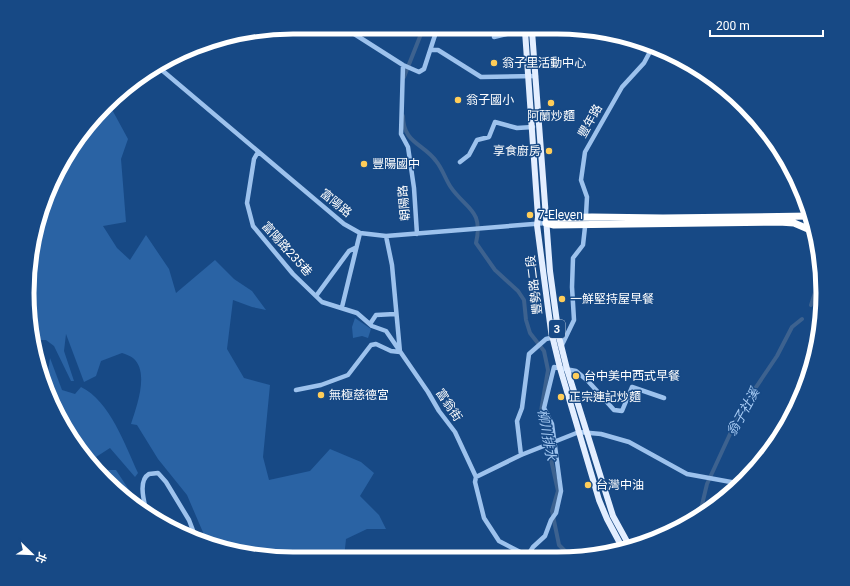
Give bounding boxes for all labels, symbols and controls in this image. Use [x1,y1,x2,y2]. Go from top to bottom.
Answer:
scale bar [710,12,823,38]
text: 200 m [716,19,750,33]
place label: 翁子里活動中心 [502,56,586,70]
marker: 翁子里活動中心 [489,58,499,68]
place label: 翁子國小 [466,93,514,107]
marker: 翁子國小 [453,95,463,105]
marker: 阿蘭炒麵 [546,98,556,108]
street label: 豐年路 [575,102,605,140]
place label: 阿蘭炒麵 [527,109,575,123]
place label: 享食廚房 [493,144,541,158]
marker: 享食廚房 [544,146,554,156]
place label: 豐陽國中 [372,157,420,171]
marker: 豐陽國中 [359,159,369,169]
street label: 朝陽路 [395,184,413,222]
street label: 富陽路 [318,186,354,220]
place label: 7-Eleven [538,208,583,222]
marker: 7-Eleven [525,210,535,220]
street label: 富陽路235巷 [259,219,315,279]
street label: 豐勢路二段 [523,254,545,316]
place label: 一鮮堅持屋早餐 [570,292,654,306]
marker: 一鮮堅持屋早餐 [557,294,567,304]
road number: 3 [549,320,565,338]
place label: 台中美中西式早餐 [584,369,680,383]
marker: 台中美中西式早餐 [571,371,581,381]
water label: 翁子社溪 [724,384,763,438]
street label: 富翁街 [433,386,465,424]
place label: 無極慈德宮 [329,388,389,402]
marker: 無極慈德宮 [316,390,326,400]
place label: 正宗連記炒麵 [569,390,641,404]
marker: 正宗連記炒麵 [556,392,566,402]
water label: 柳川排水 [535,408,559,463]
place label: 台灣中油 [596,478,644,492]
marker: 台灣中油 [583,480,593,490]
north arrow [12,534,52,574]
text: 北 [33,550,49,565]

